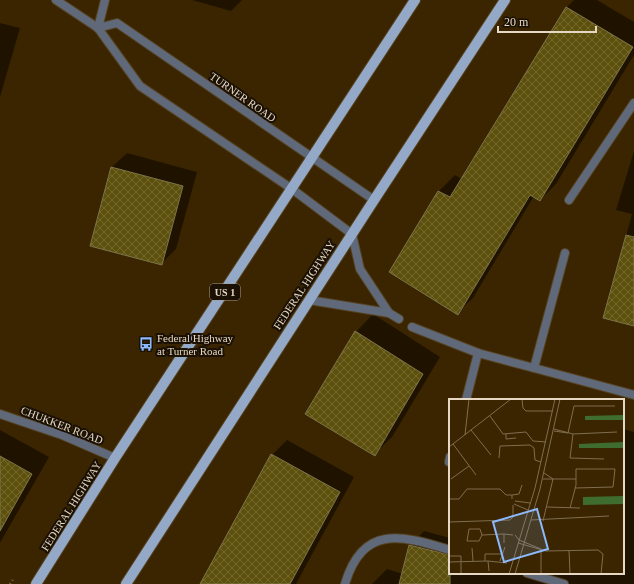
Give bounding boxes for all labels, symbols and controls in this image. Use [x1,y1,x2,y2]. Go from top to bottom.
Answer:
scale bar [498,8,596,34]
text: 20 m [504,15,529,29]
street label: TURNER ROAD [208,70,278,124]
street label: FEDERAL HIGHWAY [271,238,337,332]
road number: US 1 [210,284,240,300]
place label: Federal Highway at Turner Road [157,332,234,357]
bus stop icon: Federal Highway at Turner Road [138,336,154,352]
inset map [449,399,624,574]
street label: CHUKKER ROAD [19,404,105,446]
street label: FEDERAL HIGHWAY [39,459,104,553]

